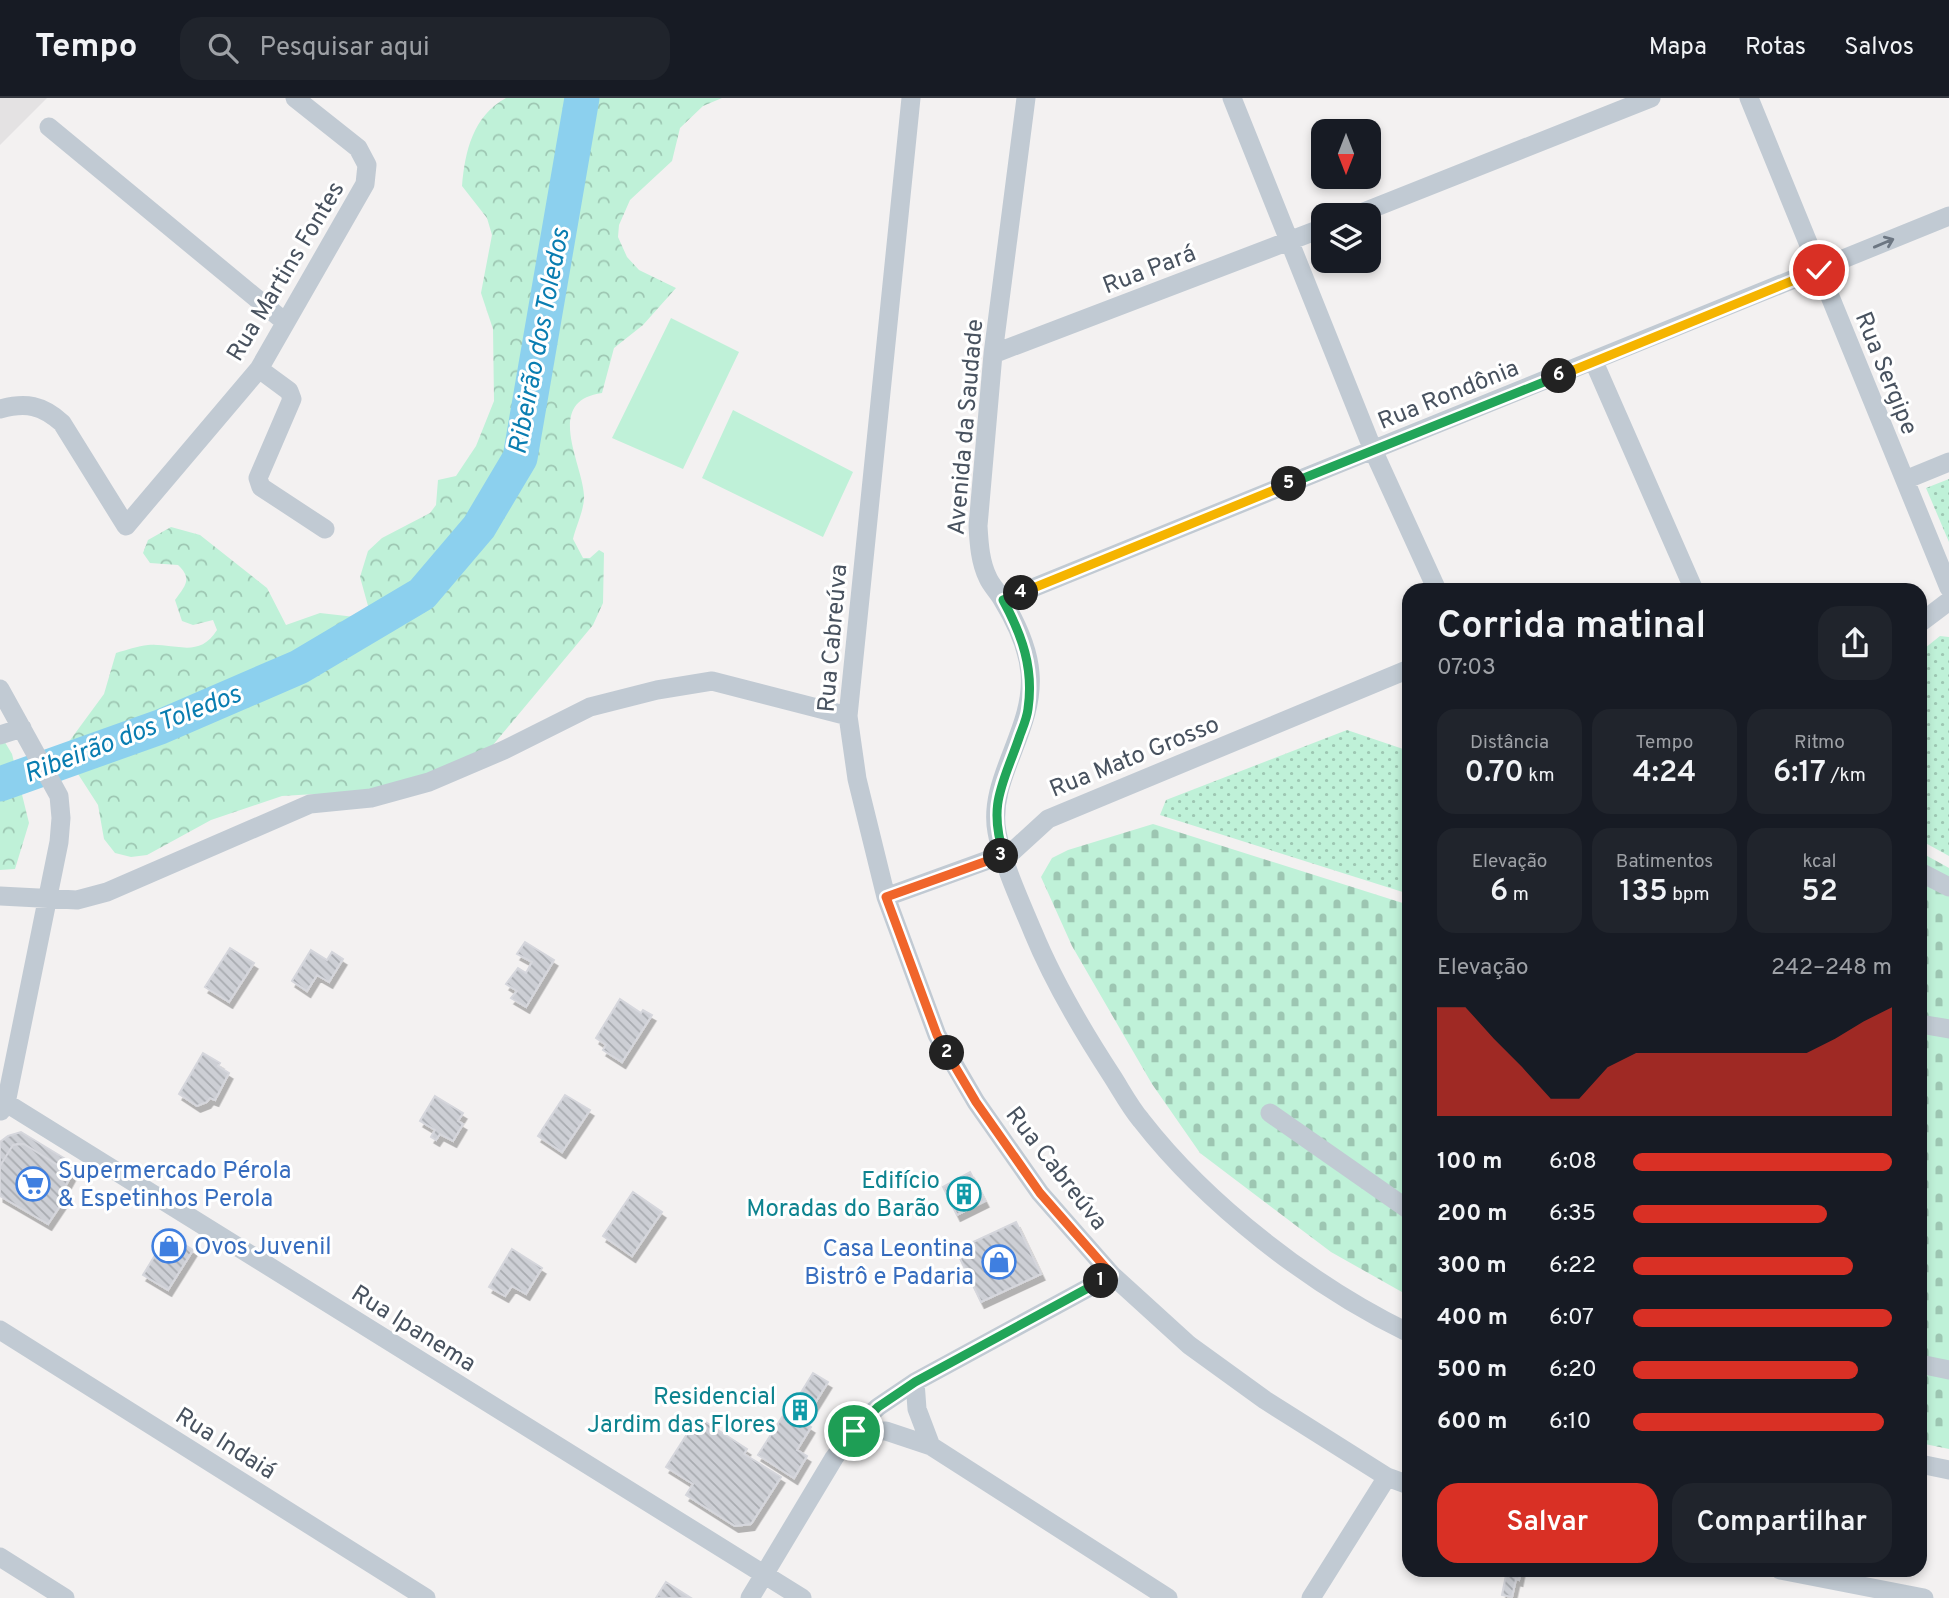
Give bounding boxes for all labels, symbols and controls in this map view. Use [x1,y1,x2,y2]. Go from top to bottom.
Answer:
search box [180,17,670,80]
text: Tempo [35,27,138,69]
icon: search [204,29,242,67]
text: Pesquisar aqui [260,32,430,65]
text: Mapa [1649,33,1707,63]
text: Rotas [1745,33,1806,63]
text: Salvos [1844,33,1914,63]
north arrow [1311,119,1381,189]
map controls [1311,119,1381,273]
street label: Rua Martins Fontes [221,177,352,367]
button: layers [1311,203,1381,273]
water label: Ribeirão dos Toledos [502,224,579,457]
one-way arrow [1872,236,1894,249]
street label: Rua Pará [1099,239,1200,302]
pin [1789,240,1849,300]
icon: check [1800,251,1838,289]
street label: Rua Sergipe [1847,308,1923,440]
street label: Avenida da Saudade [943,318,991,536]
street label: Rua Rondônia [1374,354,1524,438]
pin: 6 [1542,358,1576,394]
text: 6 [1553,363,1564,387]
pin: 5 [1272,466,1306,502]
text: 5 [1283,471,1294,495]
street label: Rua Cabreúva [813,563,855,714]
pin: 4 [1004,575,1038,610]
text: 4 [1014,580,1027,604]
text: Corrida matinal [1437,603,1706,652]
button: share [1818,606,1892,680]
text: 07:03 [1437,654,1496,683]
water label: Ribeirão dos Toledos [20,678,247,792]
street label: Rua Mato Grosso [1046,710,1224,806]
text: Distância [1470,731,1549,755]
text: Tempo [1636,731,1693,755]
text: Ritmo [1794,731,1845,755]
text: 0.70 [1464,755,1524,792]
text: 4:24 [1633,755,1696,792]
text: 6:17 [1773,755,1826,792]
text: km [1524,764,1555,788]
text: /km [1826,764,1866,788]
pin: 3 [984,838,1018,874]
text: 3 [995,843,1006,867]
text: Elevação [1472,850,1547,874]
text: Batimentos [1616,850,1713,874]
text: kcal [1803,850,1836,874]
text: 6 [1490,874,1508,911]
text: 135 [1620,874,1668,911]
text: 52 [1801,874,1838,911]
text: m [1508,883,1529,907]
text: bpm [1668,883,1709,907]
text: Elevação [1437,954,1529,983]
text: 242–248 m [1771,954,1892,983]
pin: 2 [930,1035,964,1070]
text: 2 [941,1040,952,1064]
street label: Rua Cabreúva [998,1101,1113,1237]
text: 100 m [1437,1148,1502,1177]
text: 6:08 [1549,1148,1597,1177]
place label: Supermercado Pérola & Espetinhos Perola [58,1157,291,1215]
supermarket icon: Supermercado Pérola & Espetinhos Perola [14,1165,52,1203]
place label: Edifício Moradas do Barão [746,1167,940,1225]
building icon: Edifício Moradas do Barão [945,1175,983,1213]
text: 200 m [1437,1200,1507,1229]
text: 6:35 [1549,1200,1596,1229]
shop icon: Ovos Juvenil [150,1227,188,1265]
place label: Ovos Juvenil [194,1233,332,1263]
place label: Casa Leontina Bistrô e Padaria [804,1235,974,1293]
shop icon: Casa Leontina Bistrô e Padaria [980,1243,1018,1281]
text: 300 m [1437,1252,1507,1281]
text: 6:22 [1549,1252,1596,1281]
pin: 1 [1084,1264,1118,1298]
text: 1 [1097,1268,1104,1292]
street label: Rua Ipanema [345,1280,481,1380]
text: 400 m [1437,1304,1508,1333]
text: 6:07 [1549,1304,1594,1333]
text: 500 m [1437,1356,1507,1385]
text: 6:20 [1549,1356,1597,1385]
place label: Residencial Jardim das Flores [587,1383,776,1441]
building icon: Residencial Jardim das Flores [781,1391,819,1429]
pin [824,1401,884,1461]
street label: Rua Indaiá [169,1402,281,1487]
text: 600 m [1437,1408,1507,1437]
text: 6:10 [1549,1408,1591,1437]
icon: arrive [835,1412,873,1450]
button: Salvar [1437,1483,1658,1563]
button: Compartilhar [1672,1483,1892,1563]

